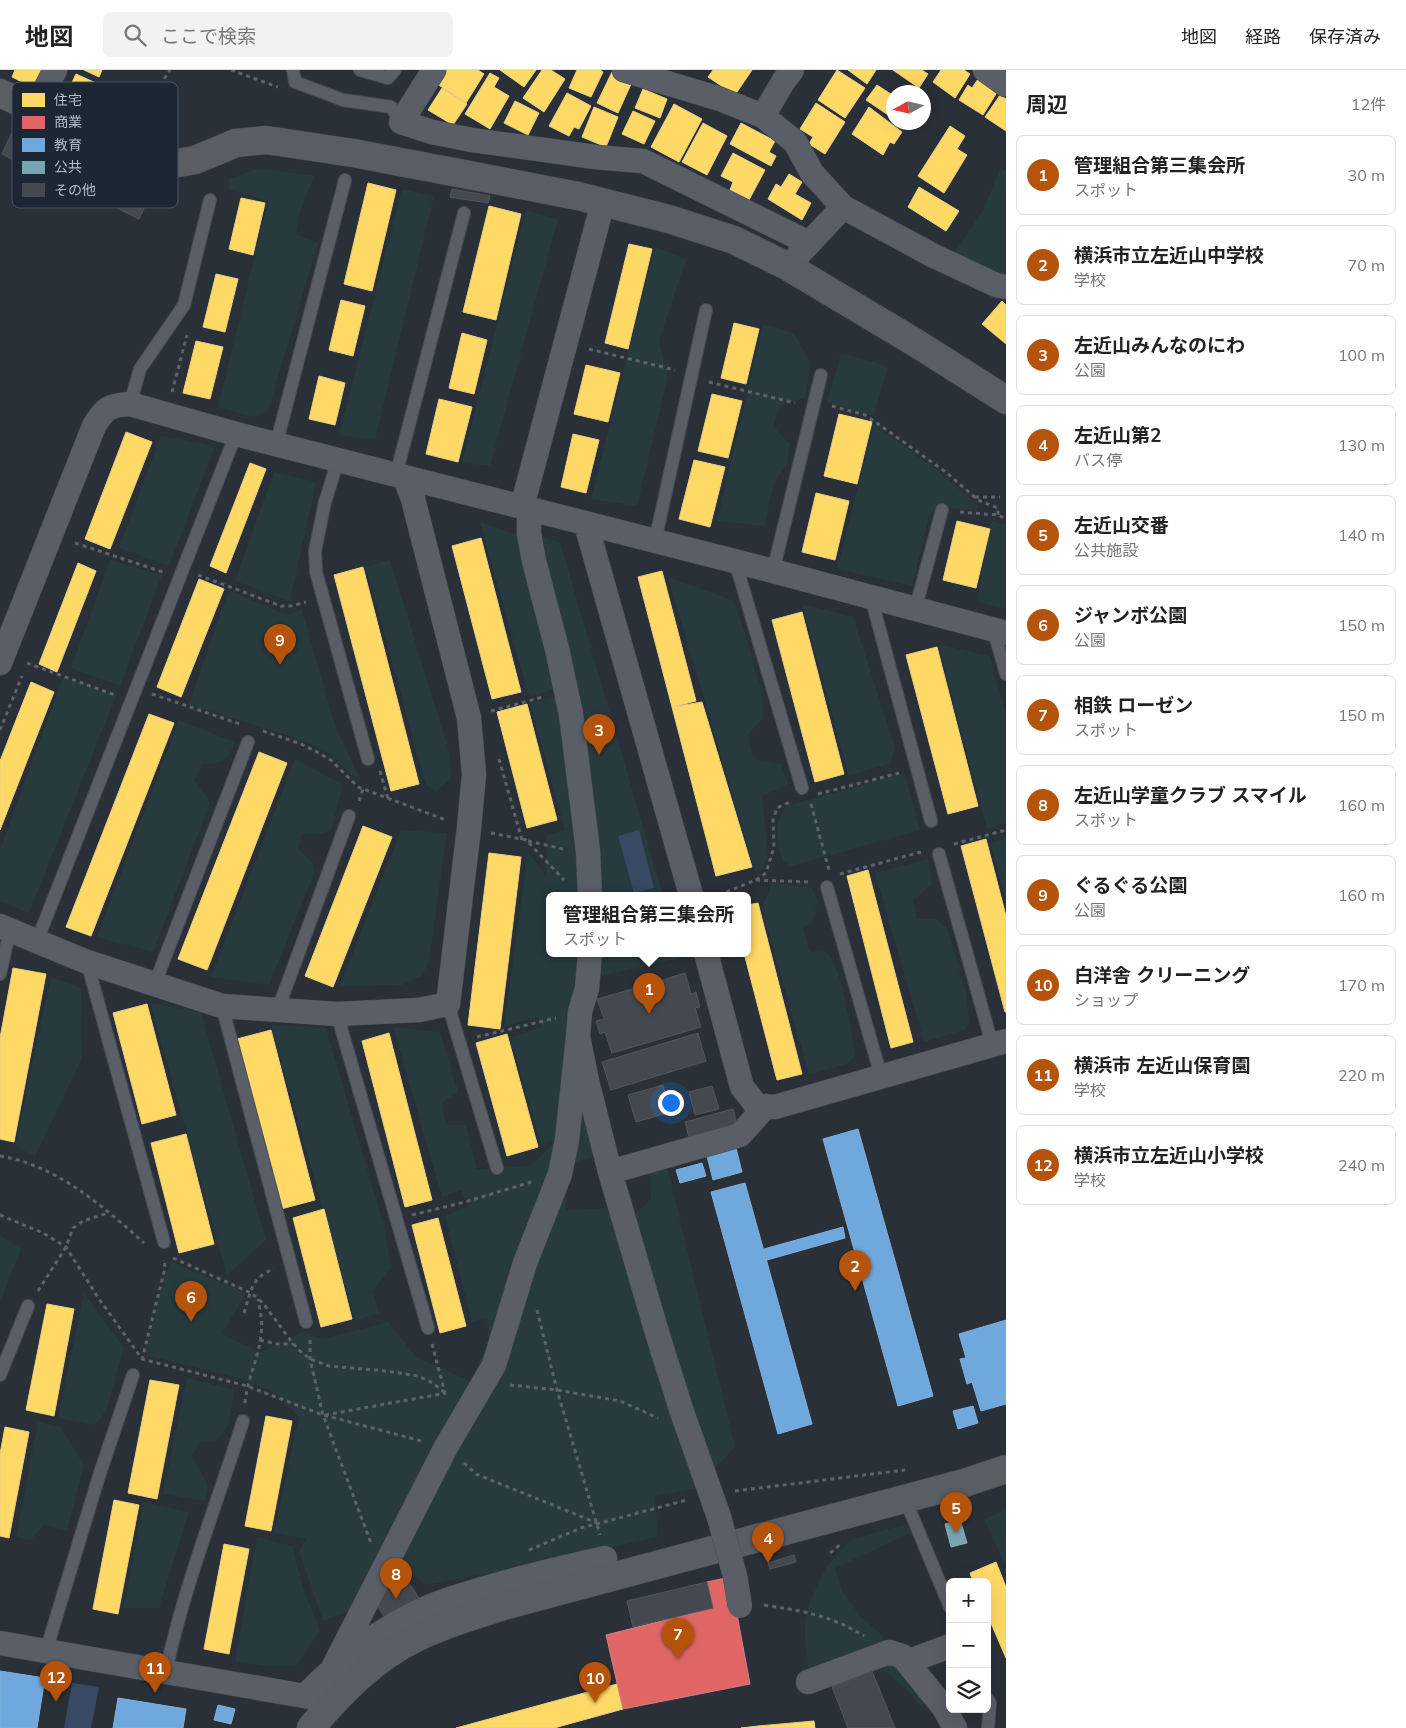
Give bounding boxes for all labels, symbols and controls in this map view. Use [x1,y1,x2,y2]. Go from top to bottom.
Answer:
search box [103,12,453,57]
text: 地図 [25,21,73,51]
icon: search [121,21,149,49]
text: ここで検索 [161,24,256,48]
text: 地図 [1181,25,1217,48]
text: 経路 [1245,25,1281,48]
text: 保存済み [1309,25,1381,48]
legend [12,82,178,208]
north arrow [886,85,931,130]
text: 住宅 [54,91,82,109]
text: 周辺 [1026,91,1068,117]
text: 12件 [1351,94,1386,114]
text: 商業 [54,113,82,131]
text: 教育 [54,136,82,154]
text: 管理組合第三集会所 [1074,153,1245,177]
text: 公共 [54,158,82,176]
text: 1 [1038,165,1048,185]
text: 30 m [1348,165,1385,185]
text: スポット [1074,180,1138,200]
text: その他 [54,181,96,199]
text: 横浜市立左近山中学校 [1074,243,1264,267]
text: 2 [1038,255,1048,275]
text: 70 m [1348,255,1385,275]
text: 学校 [1074,270,1106,290]
text: 左近山みんなのにわ [1074,333,1245,357]
text: 3 [1038,345,1048,365]
text: 100 m [1338,345,1385,365]
text: 公園 [1074,360,1106,380]
text: 左近山第2 [1074,423,1161,447]
text: 4 [1038,435,1048,455]
text: 130 m [1338,435,1385,455]
text: バス停 [1074,450,1122,470]
text: 左近山交番 [1074,513,1169,537]
text: 5 [1038,525,1048,545]
text: 140 m [1338,525,1385,545]
text: 公共施設 [1074,540,1138,560]
text: ジャンボ公園 [1074,603,1187,627]
text: 6 [1038,615,1048,635]
text: 150 m [1338,615,1385,635]
pin: 9 [264,624,296,665]
text: 公園 [1074,630,1106,650]
text: 相鉄 ローゼン [1074,693,1193,717]
text: 7 [1038,705,1048,725]
text: 150 m [1338,705,1385,725]
pin: 3 [583,714,615,755]
text: スポット [1074,720,1138,740]
text: 左近山学童クラブ スマイル [1074,783,1307,807]
text: 8 [1038,795,1048,815]
text: 160 m [1338,795,1385,815]
text: スポット [1074,810,1138,830]
text: ぐるぐる公園 [1074,873,1187,897]
text: 9 [1038,885,1048,905]
text: 160 m [1338,885,1385,905]
popup [546,892,751,957]
text: 公園 [1074,900,1106,920]
text: 管理組合第三集会所 [563,902,734,926]
text: スポット [563,929,627,949]
text: 白洋舎 クリーニング [1074,963,1250,987]
pin: 1 [633,973,665,1014]
text: 10 [1033,975,1053,995]
text: 170 m [1338,975,1385,995]
text: ショップ [1074,990,1138,1010]
text: 横浜市 左近山保育園 [1074,1053,1250,1077]
text: 11 [1033,1065,1053,1085]
text: 220 m [1338,1065,1385,1085]
text: 学校 [1074,1080,1106,1100]
your location [658,1090,684,1116]
text: 横浜市立左近山小学校 [1074,1143,1264,1167]
text: 12 [1033,1155,1053,1175]
text: 240 m [1338,1155,1385,1175]
text: 学校 [1074,1170,1106,1190]
pin: 2 [839,1250,871,1291]
pin: 6 [175,1281,207,1322]
pin: 5 [940,1492,972,1533]
pin: 4 [752,1522,784,1563]
pin: 8 [380,1558,412,1599]
map controls [946,1578,991,1713]
button: + [946,1578,991,1623]
pin: 7 [662,1618,694,1659]
button: − [946,1623,991,1668]
pin: 11 [139,1652,171,1693]
pin: 12 [40,1661,72,1702]
pin: 10 [579,1662,611,1703]
button: layers [946,1668,991,1713]

